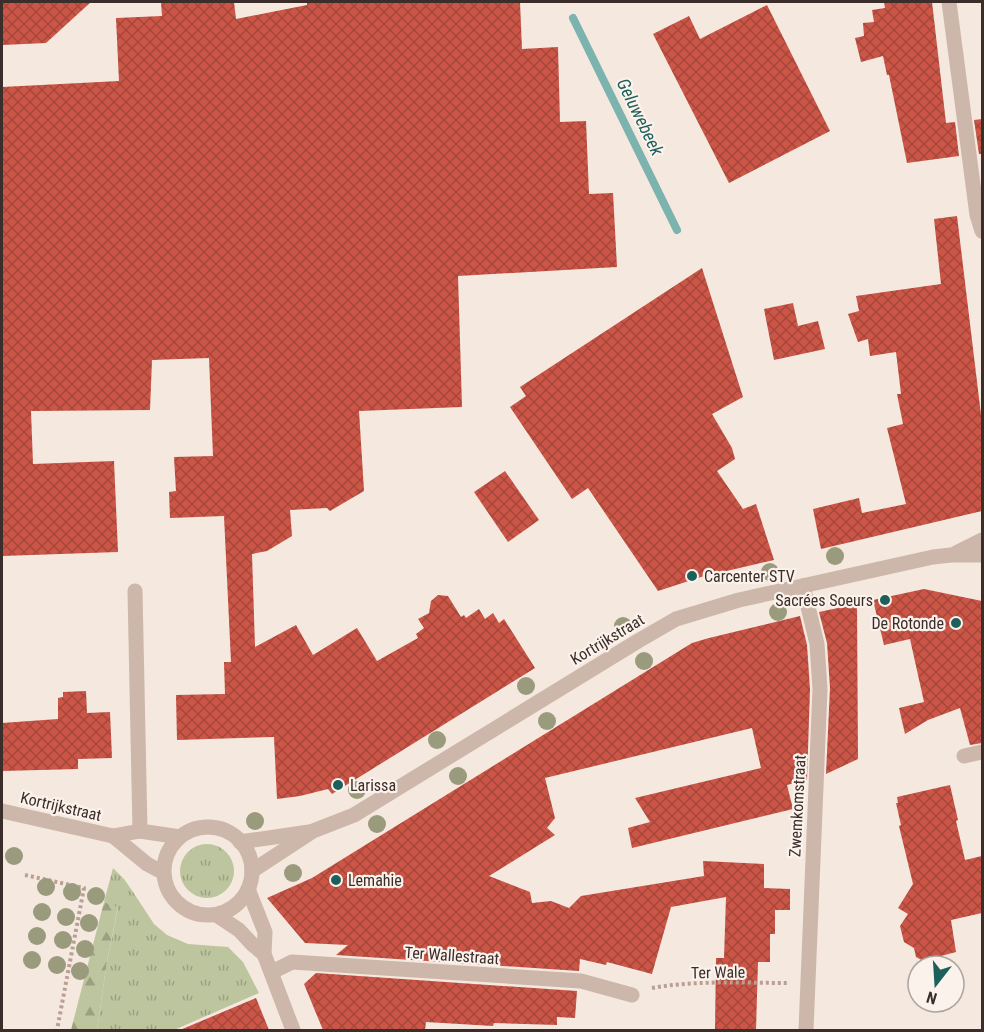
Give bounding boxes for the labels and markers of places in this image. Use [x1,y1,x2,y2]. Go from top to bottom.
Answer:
place label: Carcenter STV [704,567,795,586]
marker: Carcenter STV [685,569,699,583]
place label: Sacrées Soeurs [775,591,873,610]
marker: Sacrées Soeurs [878,593,892,607]
place label: De Rotonde [871,614,944,633]
marker: De Rotonde [949,616,963,630]
place label: Larissa [350,776,396,795]
marker: Larissa [331,778,345,792]
place label: Lemahie [348,871,402,890]
marker: Lemahie [329,873,343,887]

